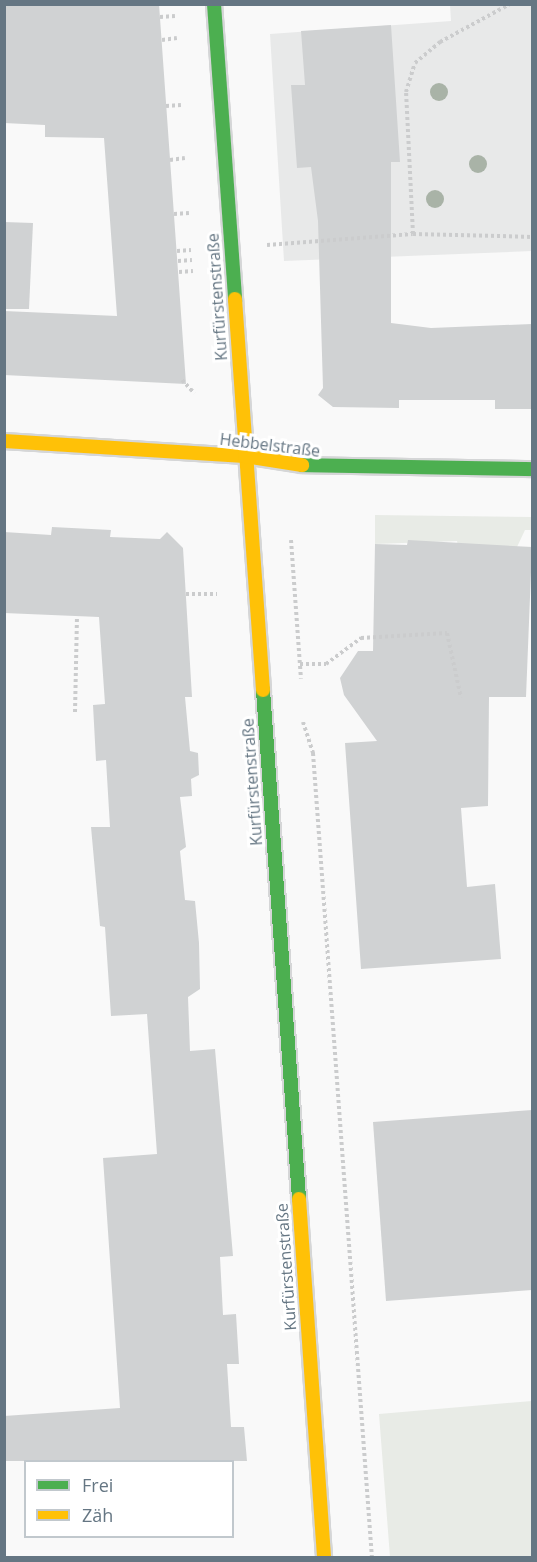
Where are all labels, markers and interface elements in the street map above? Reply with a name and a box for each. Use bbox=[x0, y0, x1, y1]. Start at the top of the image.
street label: Kurfürstenstraße bbox=[203, 233, 231, 361]
street label: Hebbelstraße bbox=[219, 429, 321, 461]
street label: Kurfürstenstraße bbox=[238, 718, 266, 846]
street label: Kurfürstenstraße bbox=[272, 1203, 300, 1331]
legend bbox=[24, 1460, 234, 1538]
text: Frei bbox=[82, 1473, 113, 1497]
text: Zäh bbox=[82, 1503, 113, 1527]

